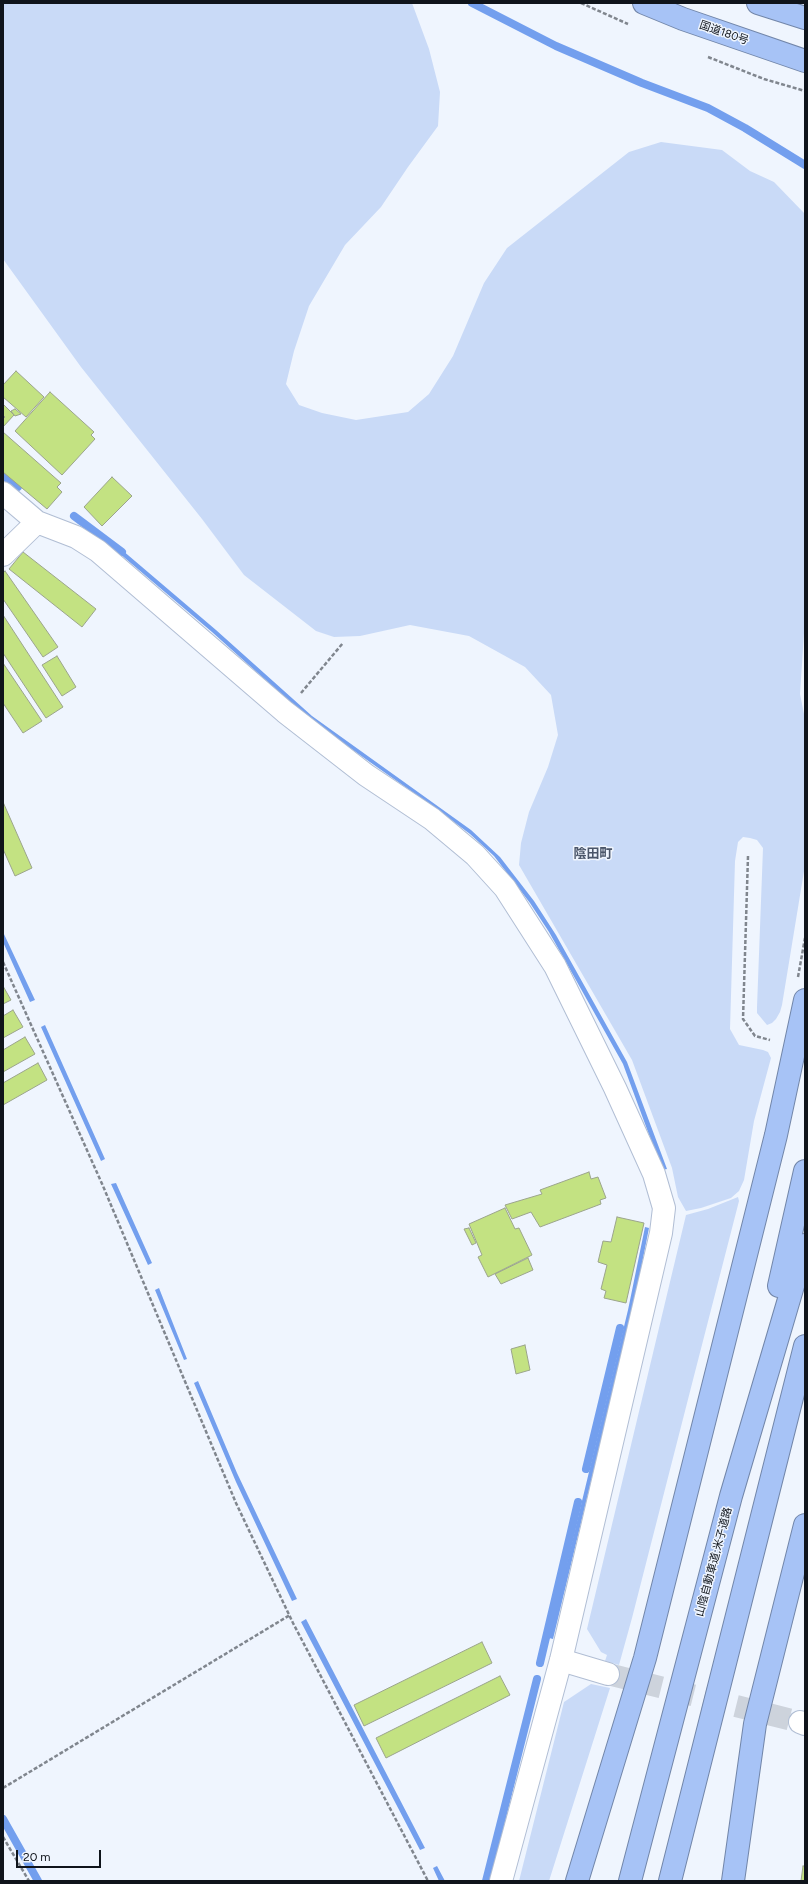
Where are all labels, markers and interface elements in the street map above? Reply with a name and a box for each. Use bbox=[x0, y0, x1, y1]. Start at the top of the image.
street label: 国道180号 bbox=[698, 18, 750, 48]
district label: 陰田町 bbox=[574, 846, 612, 862]
street label: 山陰自動車道;米子道路 bbox=[693, 1506, 735, 1618]
scale bar bbox=[18, 1842, 103, 1868]
text: 20 m bbox=[23, 1850, 51, 1864]

